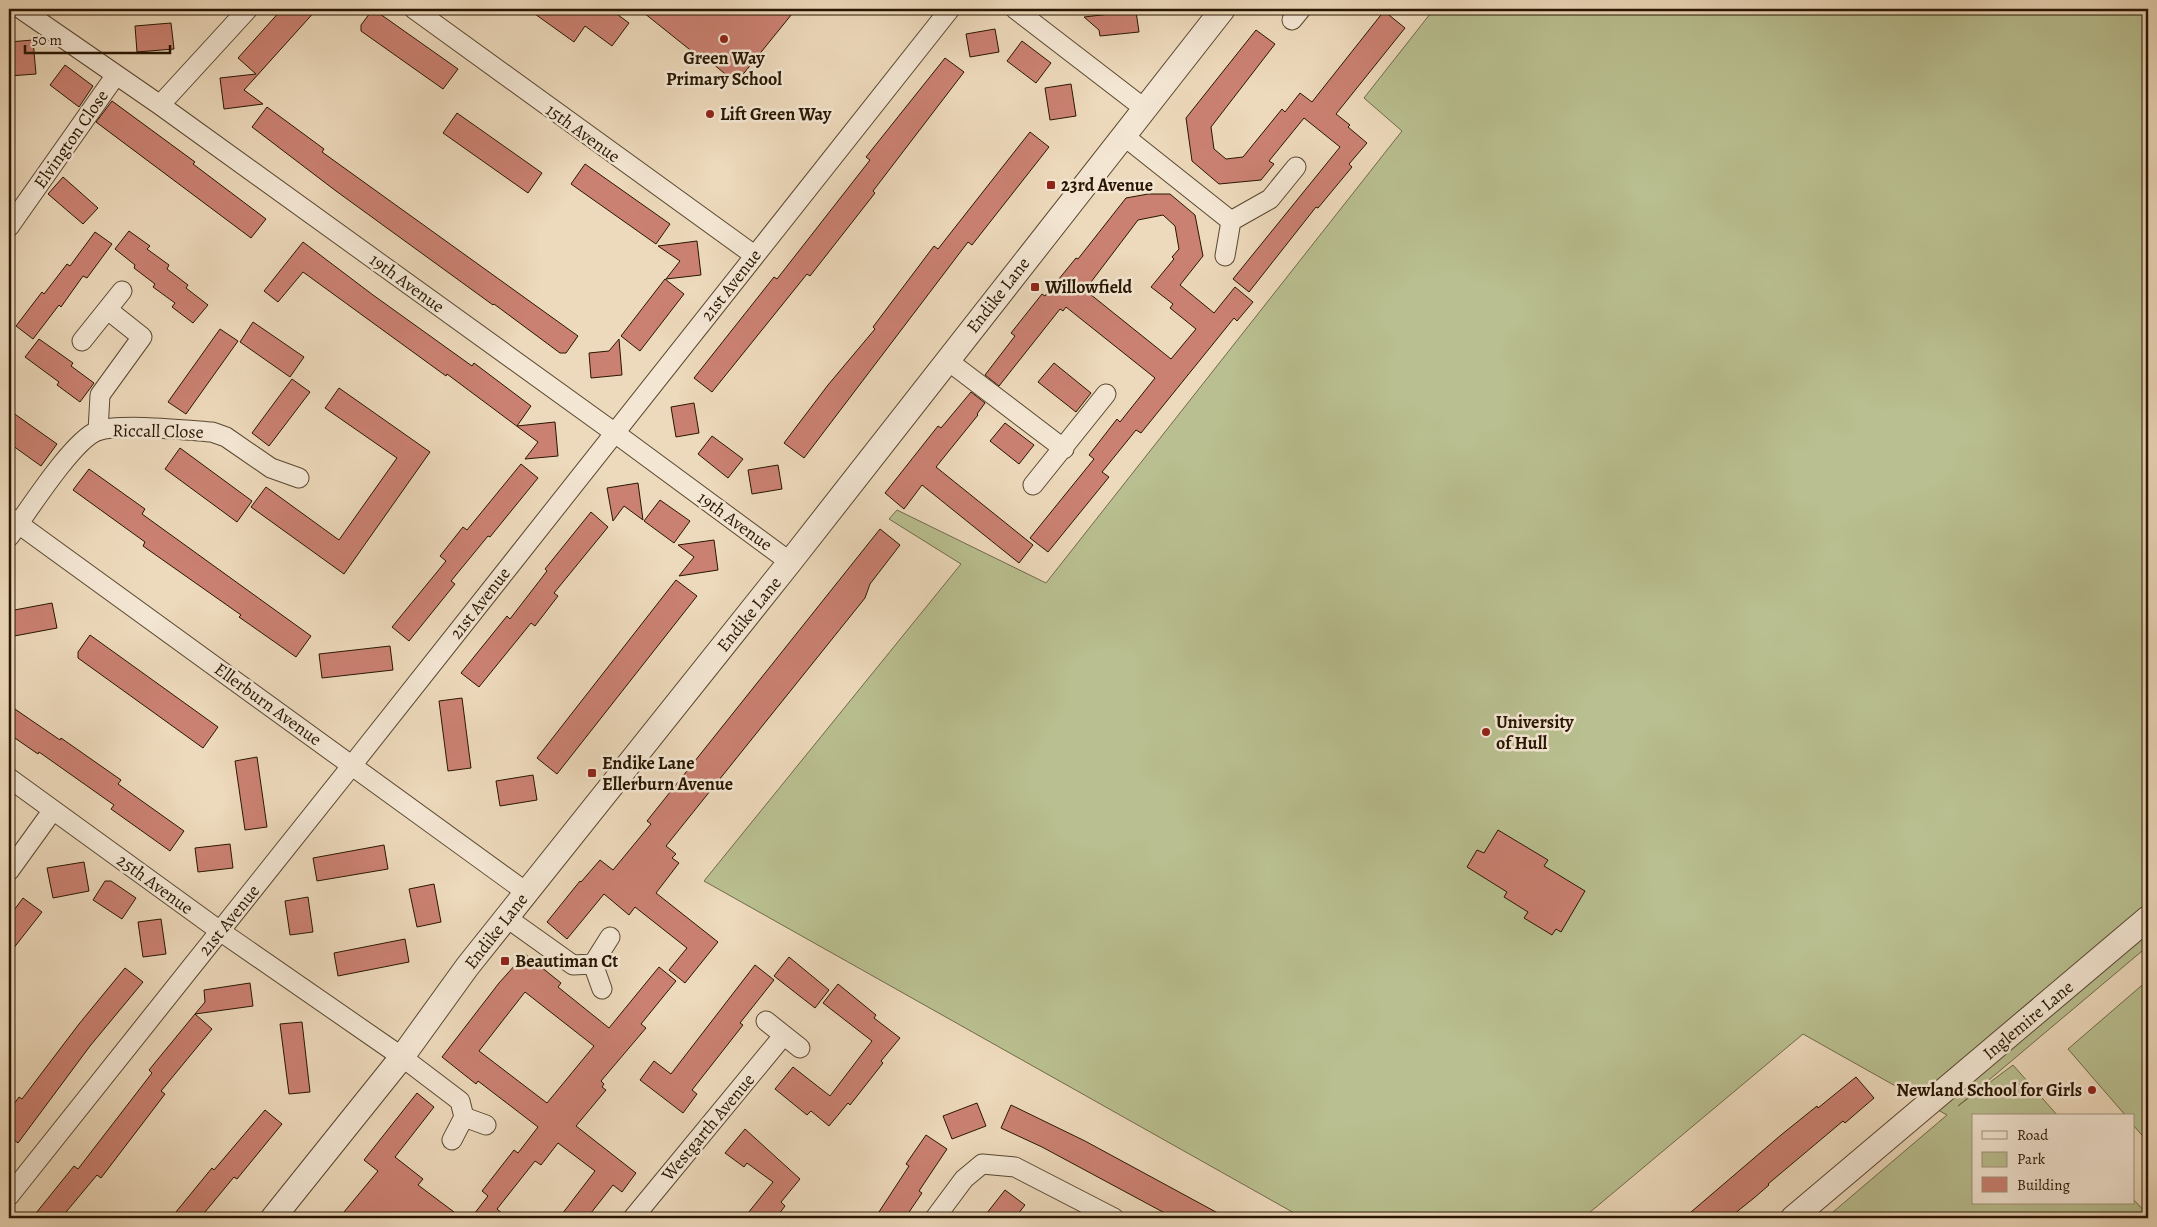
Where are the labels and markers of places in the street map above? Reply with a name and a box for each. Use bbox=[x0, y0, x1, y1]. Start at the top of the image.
marker: Green Way Primary School bbox=[718, 33, 730, 45]
place label: Green Way Primary School bbox=[666, 46, 782, 91]
place label: Lift Green Way bbox=[720, 102, 832, 126]
marker: Lift Green Way bbox=[704, 108, 716, 120]
place label: 23rd Avenue bbox=[1061, 173, 1153, 197]
marker: 23rd Avenue bbox=[1045, 179, 1057, 191]
place label: Willowfield bbox=[1044, 275, 1133, 299]
marker: Willowfield bbox=[1029, 281, 1041, 293]
place label: University of Hull bbox=[1496, 710, 1574, 755]
marker: University of Hull bbox=[1480, 726, 1492, 738]
place label: Endike Lane Ellerburn Avenue bbox=[602, 751, 733, 796]
marker: Endike Lane Ellerburn Avenue bbox=[586, 767, 598, 779]
place label: Beautiman Ct bbox=[515, 949, 618, 973]
marker: Beautiman Ct bbox=[499, 955, 511, 967]
place label: Newland School for Girls bbox=[1896, 1078, 2082, 1102]
marker: Newland School for Girls bbox=[2086, 1084, 2098, 1096]

